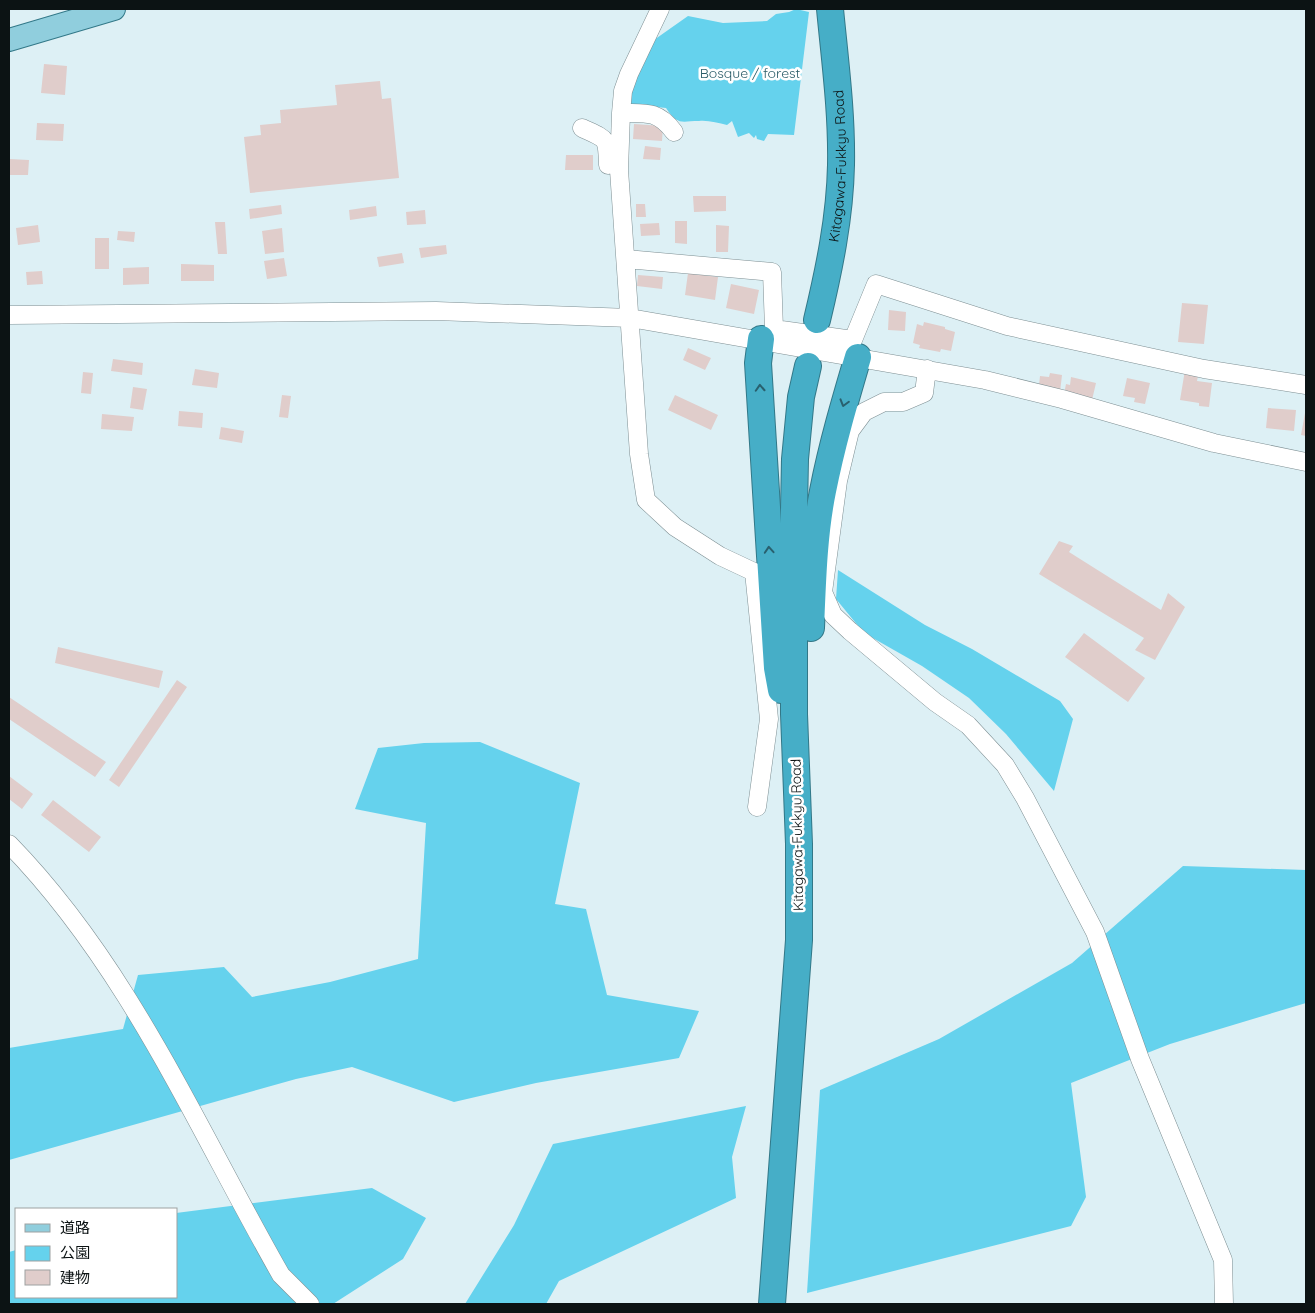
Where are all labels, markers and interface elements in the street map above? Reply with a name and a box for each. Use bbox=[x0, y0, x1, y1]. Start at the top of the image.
park label: Bosque / forest bbox=[700, 64, 801, 82]
street label: Kitagawa-Fukkyu Road bbox=[824, 89, 850, 243]
one-way arrow bbox=[754, 384, 765, 392]
one-way arrow bbox=[839, 399, 850, 408]
one-way arrow bbox=[763, 546, 774, 554]
street label: Kitagawa-Fukkyu Road bbox=[787, 759, 807, 911]
legend bbox=[15, 1208, 178, 1298]
text: 道路 bbox=[60, 1218, 90, 1237]
text: 公園 bbox=[60, 1243, 90, 1262]
text: 建物 bbox=[60, 1268, 90, 1287]

